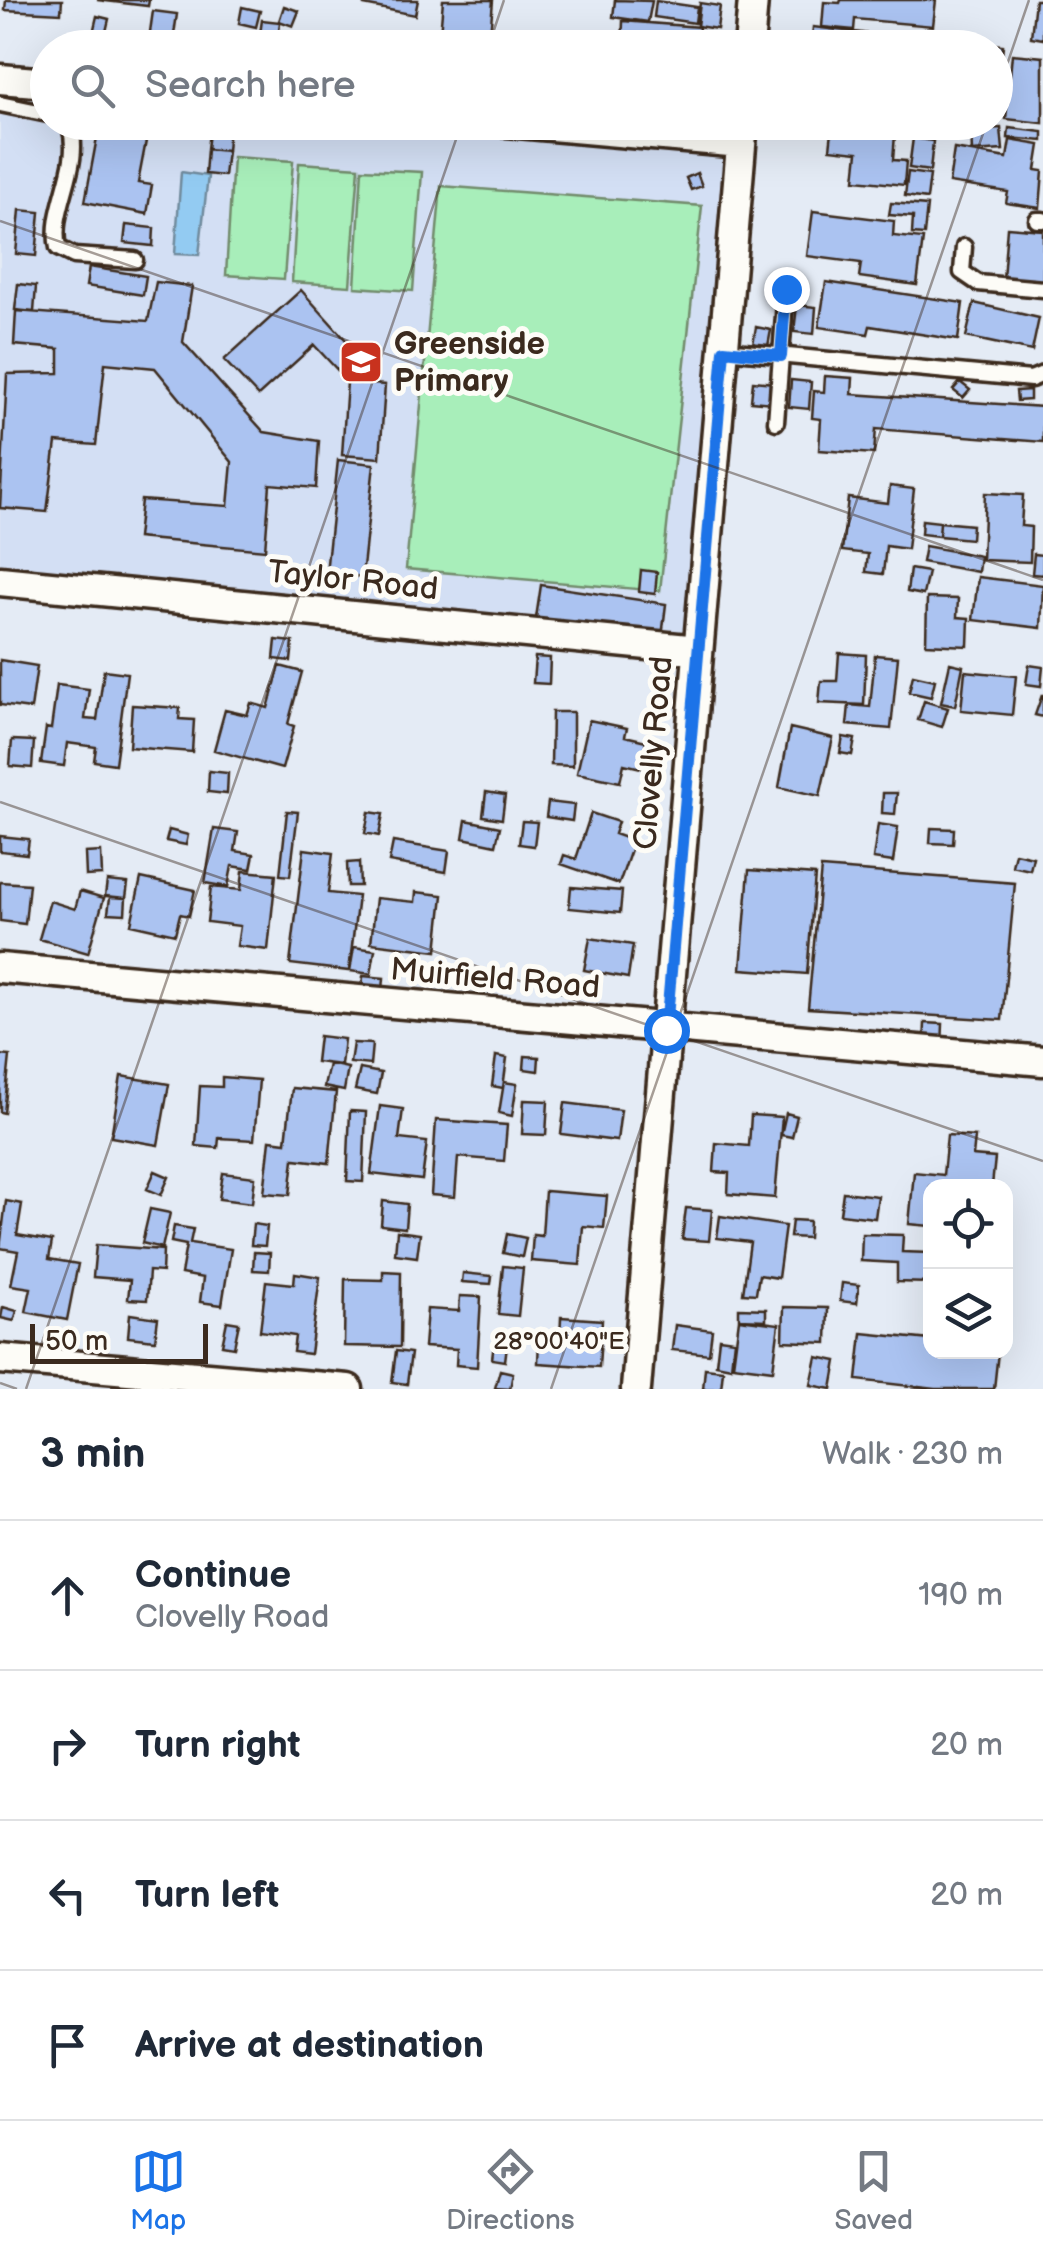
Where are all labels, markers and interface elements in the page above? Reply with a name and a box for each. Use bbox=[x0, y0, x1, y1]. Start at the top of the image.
search box bbox=[30, 30, 1013, 140]
icon: search bbox=[65, 58, 120, 113]
text: Search here bbox=[145, 63, 356, 108]
route end bbox=[764, 267, 810, 313]
place label: Greenside Primary bbox=[394, 325, 545, 401]
school or university icon: Greenside Primary bbox=[338, 339, 384, 385]
street label: Taylor Road bbox=[266, 553, 440, 609]
street label: Clovelly Road bbox=[626, 655, 682, 851]
street label: Muirfield Road bbox=[389, 950, 601, 1008]
route start bbox=[644, 1008, 690, 1054]
map controls bbox=[923, 1179, 1013, 1359]
button: locate bbox=[923, 1179, 1013, 1269]
button: layers bbox=[923, 1269, 1013, 1359]
scale bar bbox=[30, 1319, 208, 1364]
text: 50 m bbox=[45, 1325, 108, 1358]
text: 28°00'40"E bbox=[493, 1326, 625, 1357]
text: 3 min bbox=[40, 1429, 145, 1480]
text: Walk · 230 m bbox=[822, 1435, 1003, 1474]
text: Continue bbox=[135, 1553, 291, 1598]
icon: ahead bbox=[40, 1568, 95, 1623]
text: 190 m bbox=[918, 1576, 1003, 1615]
text: Clovelly Road bbox=[135, 1598, 329, 1637]
icon: right bbox=[40, 1718, 95, 1773]
text: Turn right bbox=[135, 1723, 300, 1768]
text: 20 m bbox=[930, 1726, 1003, 1765]
icon: left bbox=[40, 1868, 95, 1923]
text: Turn left bbox=[135, 1873, 279, 1918]
text: 20 m bbox=[930, 1876, 1003, 1915]
icon: arrive bbox=[40, 2018, 95, 2073]
text: Arrive at destination bbox=[135, 2023, 484, 2068]
tab: Map bbox=[130, 2144, 186, 2237]
tab: Directions bbox=[446, 2144, 575, 2237]
tab: Saved bbox=[835, 2144, 913, 2237]

